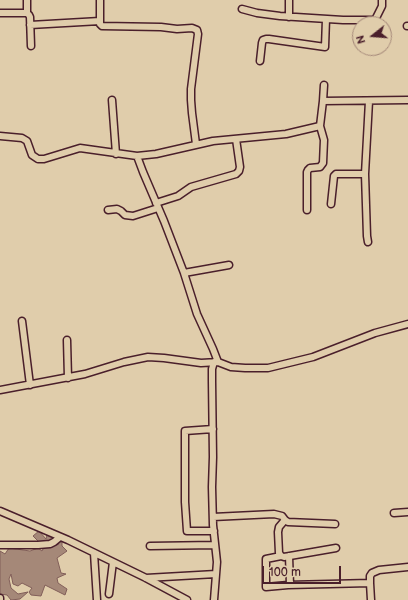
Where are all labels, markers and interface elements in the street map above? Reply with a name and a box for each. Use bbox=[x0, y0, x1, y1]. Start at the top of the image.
north arrow bbox=[352, 16, 392, 56]
text: N bbox=[354, 34, 368, 45]
scale bar bbox=[264, 558, 343, 584]
text: 100 m bbox=[269, 565, 301, 580]

